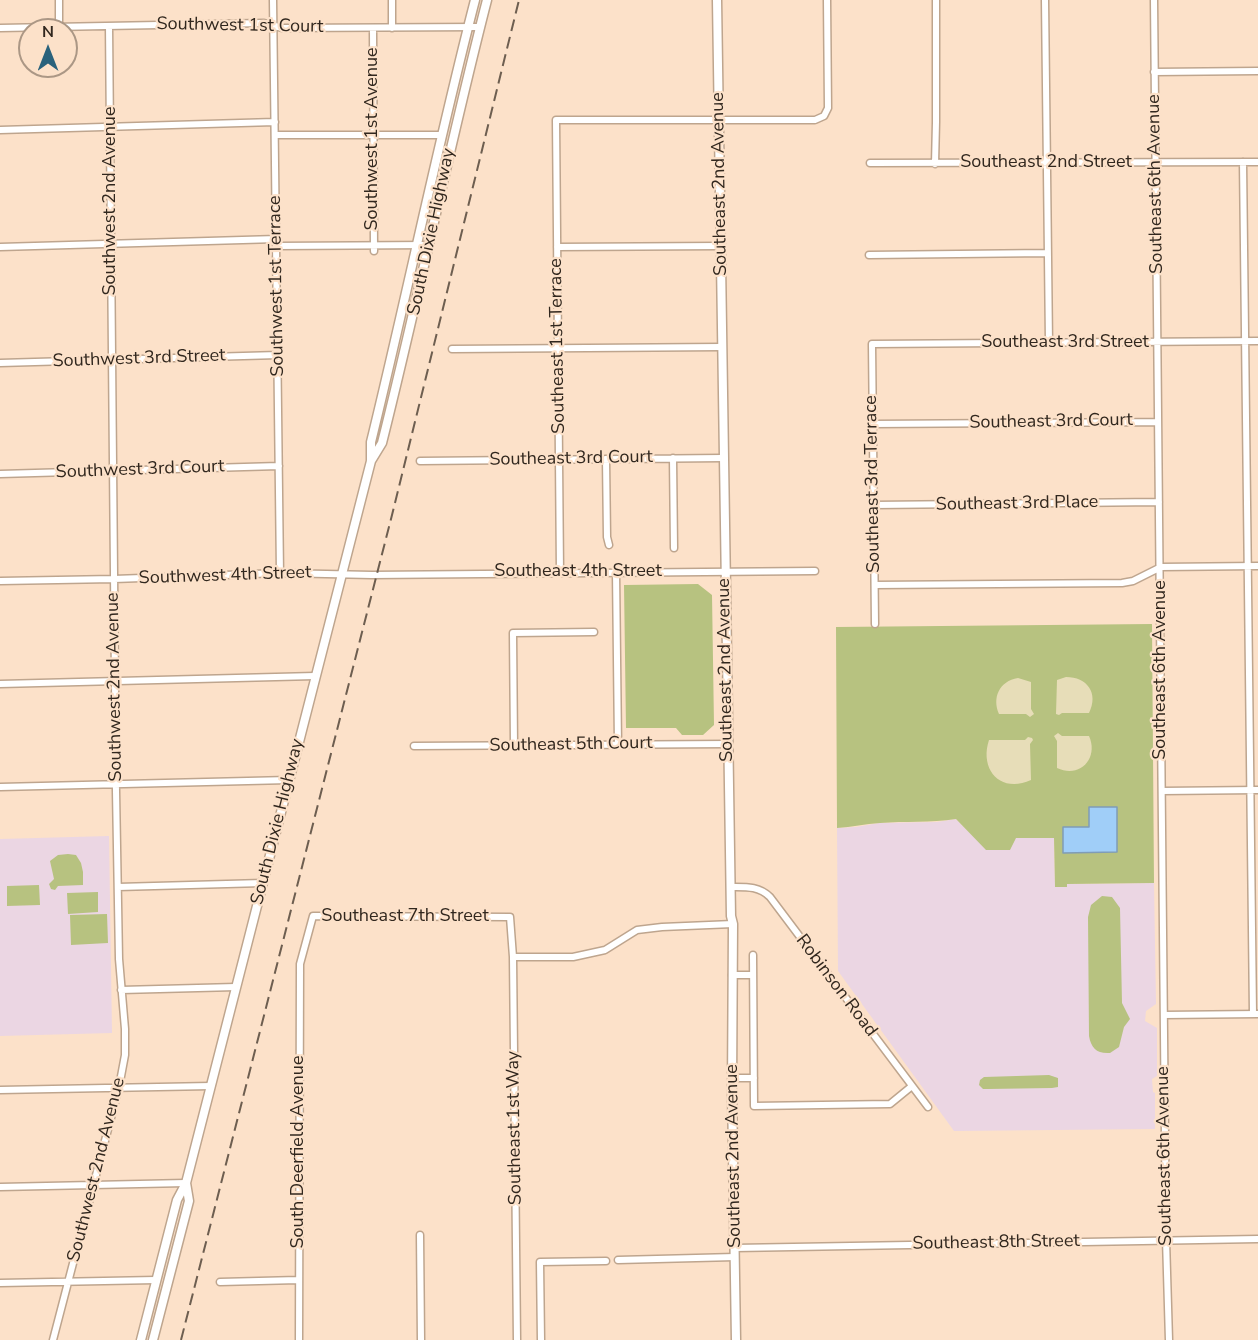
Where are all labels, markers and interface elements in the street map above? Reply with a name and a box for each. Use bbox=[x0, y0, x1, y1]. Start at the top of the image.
street label: Southwest 1st Court bbox=[156, 14, 324, 38]
north arrow bbox=[18, 18, 78, 78]
text: N bbox=[42, 21, 54, 43]
street label: Southwest 1st Avenue bbox=[362, 47, 384, 231]
street label: Southeast 2nd Avenue bbox=[708, 92, 732, 276]
street label: Southeast 6th Avenue bbox=[1144, 94, 1168, 274]
street label: Southwest 2nd Avenue bbox=[100, 106, 122, 296]
street label: South Dixie Highway bbox=[404, 147, 460, 317]
street label: Southeast 2nd Street bbox=[960, 152, 1132, 174]
street label: Southwest 1st Terrace bbox=[265, 195, 289, 377]
street label: Southeast 1st Terrace bbox=[546, 258, 570, 434]
street label: Southeast 3rd Street bbox=[981, 332, 1149, 354]
street label: Southwest 3rd Street bbox=[52, 345, 226, 373]
street label: Southeast 3rd Terrace bbox=[861, 395, 885, 573]
street label: Southeast 3rd Court bbox=[969, 410, 1133, 434]
street label: Southeast 3rd Court bbox=[489, 447, 653, 471]
street label: Southwest 3rd Court bbox=[55, 456, 225, 484]
street label: Southeast 3rd Place bbox=[936, 492, 1098, 516]
street label: Southeast 4th Street bbox=[494, 561, 662, 583]
street label: Southwest 4th Street bbox=[138, 562, 312, 590]
street label: Southeast 2nd Avenue bbox=[714, 578, 738, 762]
street label: Southeast 6th Avenue bbox=[1150, 580, 1172, 760]
street label: Southwest 2nd Avenue bbox=[103, 592, 127, 782]
street label: Southeast 5th Court bbox=[489, 733, 653, 757]
street label: South Dixie Highway bbox=[247, 737, 309, 907]
street label: Southeast 7th Street bbox=[321, 906, 489, 928]
street label: Robinson Road bbox=[791, 931, 881, 1041]
street label: Southeast 1st Way bbox=[503, 1051, 527, 1205]
street label: South Deerfield Avenue bbox=[288, 1055, 310, 1249]
street label: Southeast 2nd Avenue bbox=[722, 1064, 746, 1248]
street label: Southeast 6th Avenue bbox=[1153, 1066, 1177, 1246]
street label: Southwest 2nd Avenue bbox=[64, 1076, 130, 1264]
street label: Southeast 8th Street bbox=[912, 1231, 1080, 1255]

